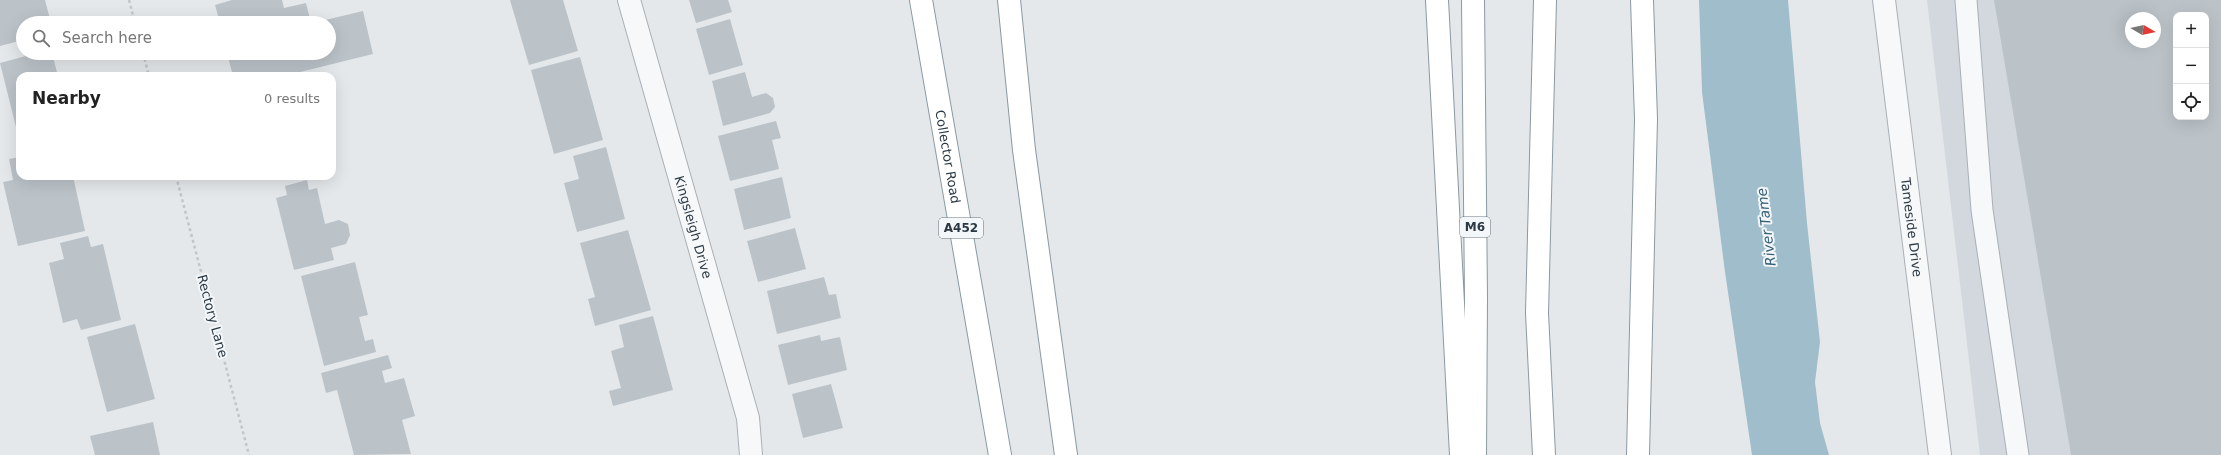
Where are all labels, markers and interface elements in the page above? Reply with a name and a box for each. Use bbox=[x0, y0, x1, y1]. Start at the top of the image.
north arrow bbox=[2125, 12, 2161, 48]
map controls bbox=[2173, 12, 2209, 120]
button: + bbox=[2173, 12, 2209, 48]
search box bbox=[16, 16, 336, 60]
icon: search bbox=[30, 27, 52, 49]
text: Search here bbox=[62, 29, 152, 47]
button: − bbox=[2173, 48, 2209, 84]
button: locate bbox=[2173, 84, 2209, 120]
text: Nearby bbox=[32, 88, 101, 108]
text: 0 results bbox=[264, 91, 320, 106]
street label: Collector Road bbox=[932, 109, 963, 205]
street label: Kingsleigh Drive bbox=[671, 174, 715, 280]
street label: Tameside Drive bbox=[1898, 176, 1925, 278]
water label: River Tame bbox=[1753, 187, 1779, 267]
road number: M6 bbox=[1460, 217, 1490, 237]
road number: A452 bbox=[939, 218, 983, 238]
street label: Rectory Lane bbox=[194, 273, 231, 359]

